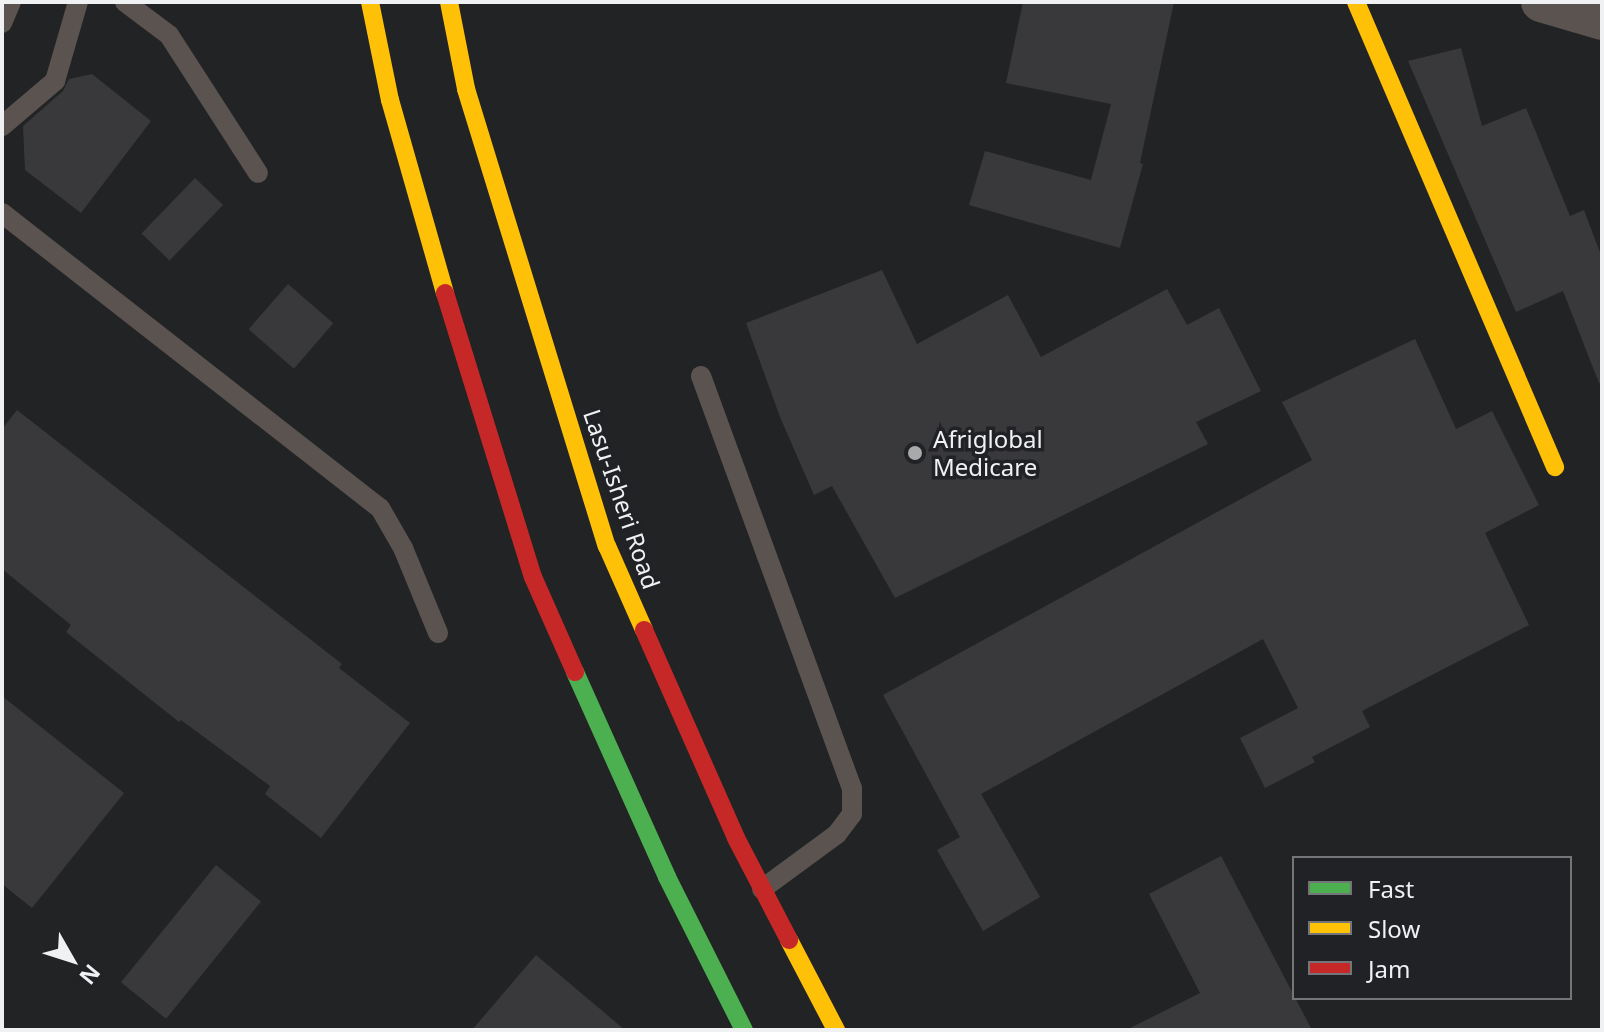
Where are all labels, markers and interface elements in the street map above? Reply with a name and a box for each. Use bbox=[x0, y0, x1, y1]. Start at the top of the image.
street label: Lasu-Isheri Road bbox=[578, 405, 666, 593]
place label: Afriglobal Medicare bbox=[933, 425, 1043, 481]
marker: Afriglobal Medicare bbox=[904, 442, 926, 464]
legend bbox=[1292, 856, 1572, 1000]
text: Fast bbox=[1368, 872, 1414, 905]
text: Slow bbox=[1368, 912, 1420, 945]
north arrow bbox=[32, 920, 112, 1000]
text: Jam bbox=[1368, 952, 1410, 985]
text: N bbox=[73, 959, 108, 991]

